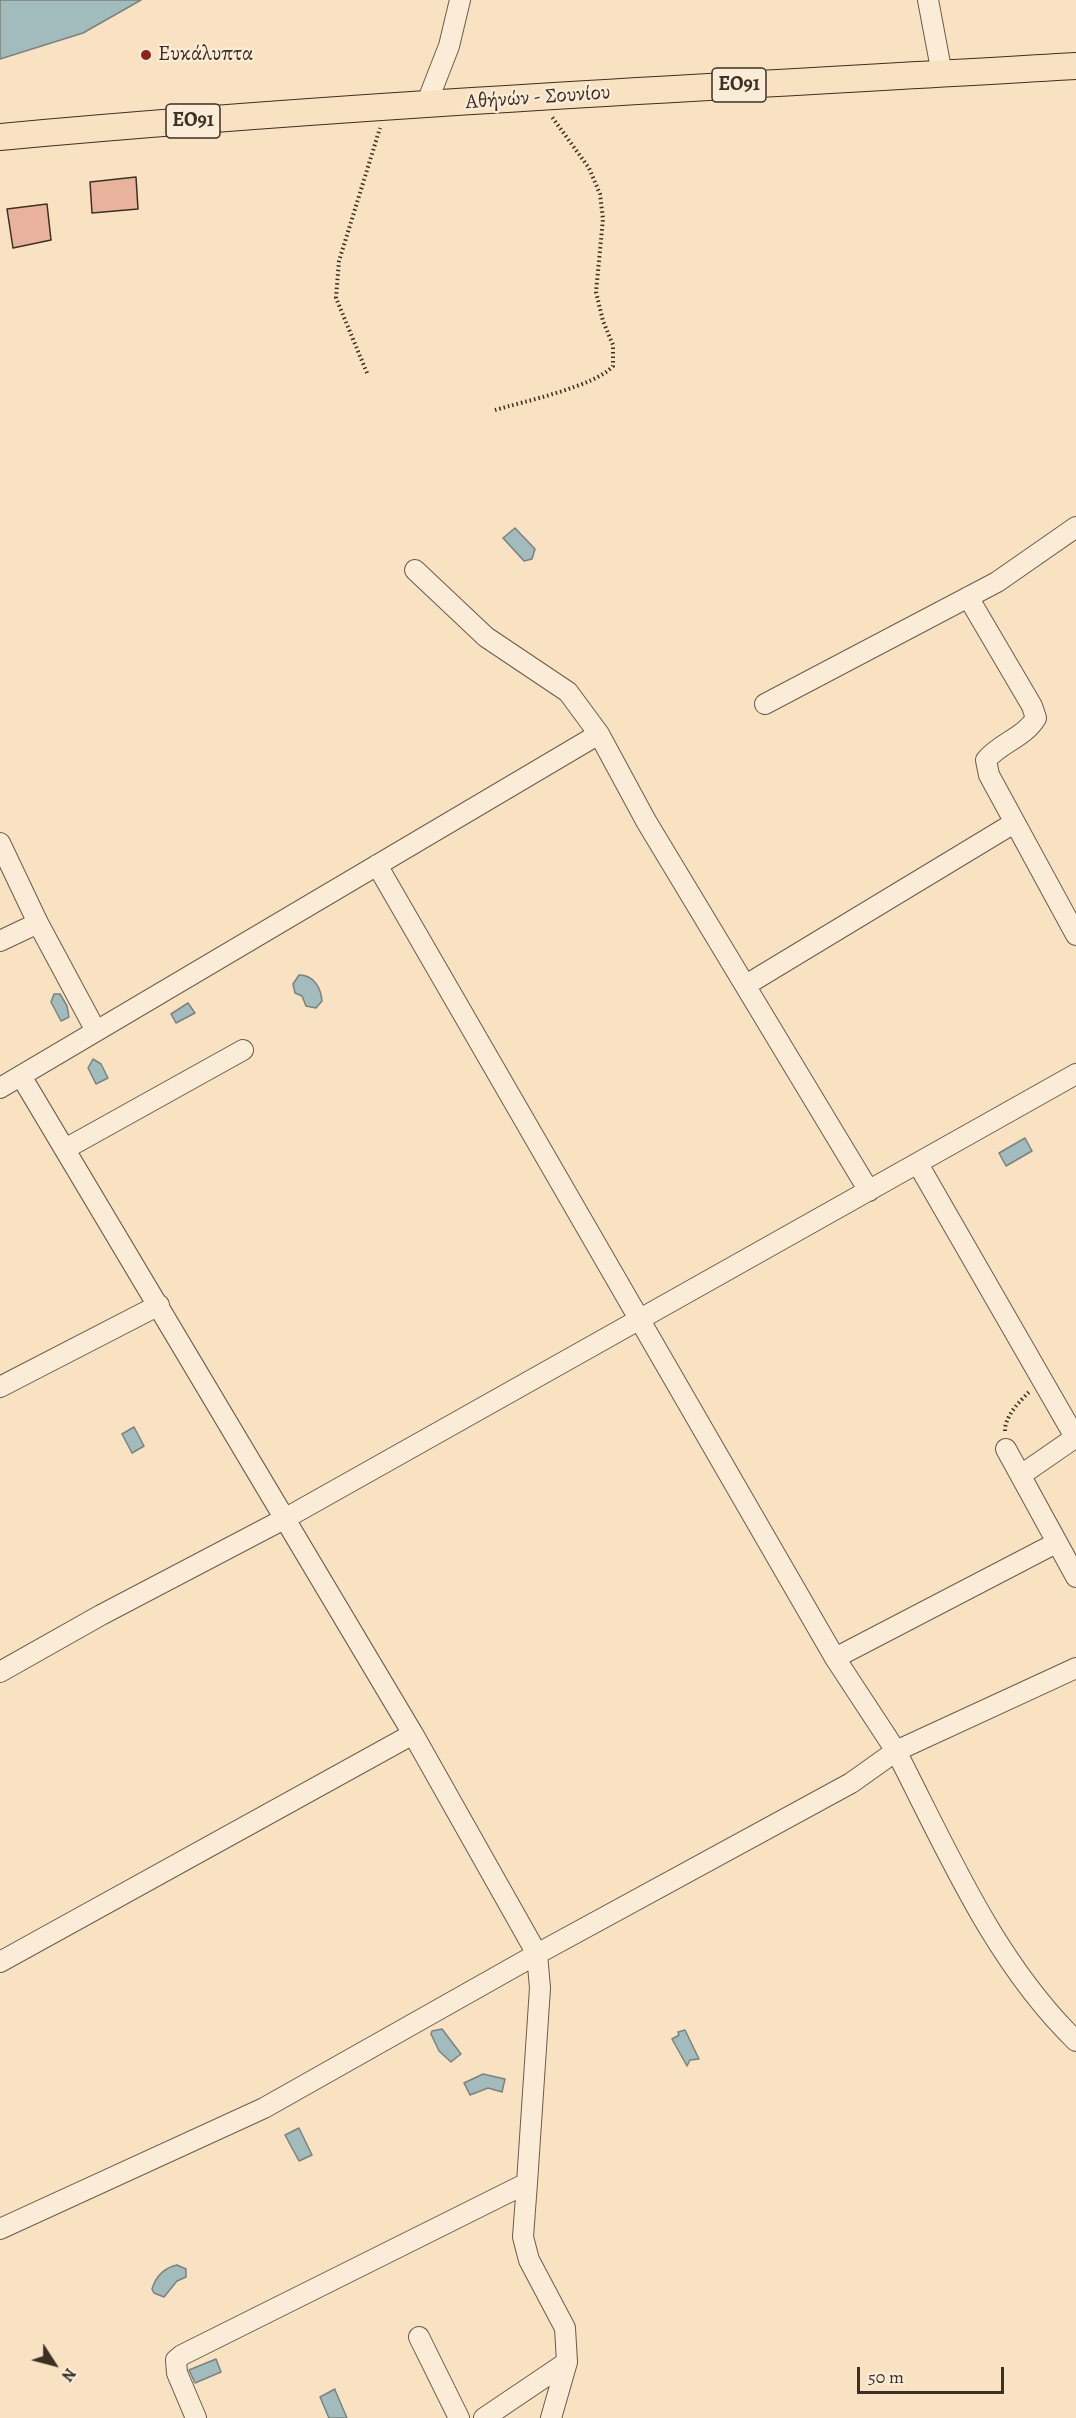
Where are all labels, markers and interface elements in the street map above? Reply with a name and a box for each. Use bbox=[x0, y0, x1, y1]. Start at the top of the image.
place label: Ευκάλυπτα bbox=[158, 42, 253, 68]
marker: Ευκάλυπτα bbox=[139, 48, 153, 62]
road number: ΕΟ91 bbox=[712, 68, 766, 102]
street label: Αθήνών - Σουνίου bbox=[465, 80, 611, 116]
road number: ΕΟ91 bbox=[166, 104, 220, 138]
north arrow bbox=[24, 2334, 84, 2394]
scale bar bbox=[860, 2355, 1007, 2393]
text: N bbox=[56, 2363, 81, 2386]
text: 50 m bbox=[868, 2365, 904, 2389]

